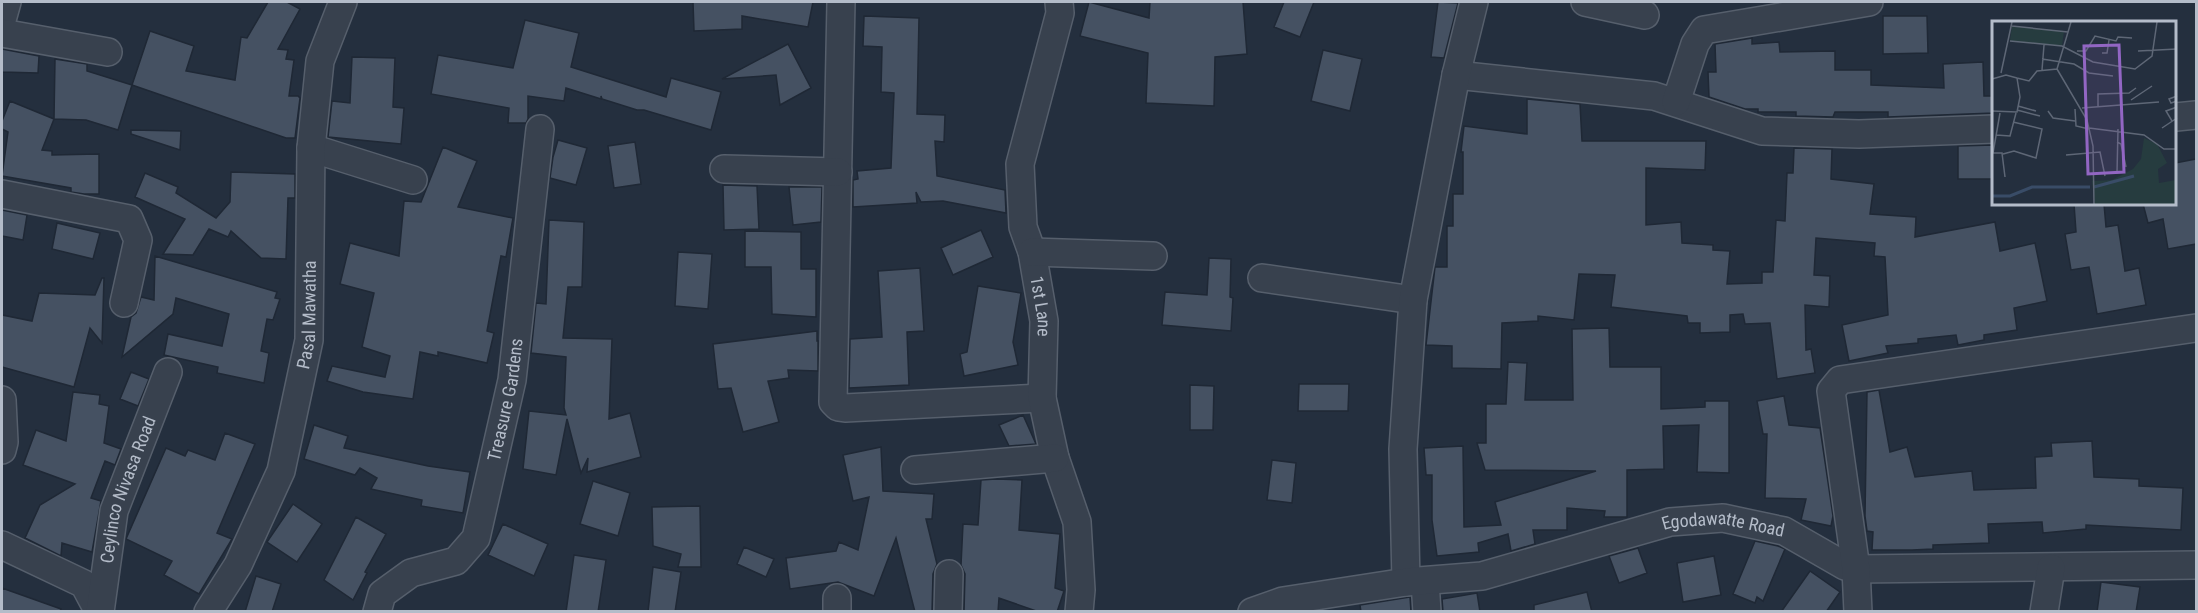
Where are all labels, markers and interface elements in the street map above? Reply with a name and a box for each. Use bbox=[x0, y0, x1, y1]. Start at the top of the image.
inset map bbox=[1992, 21, 2177, 206]
street label: Pasal Mawatha bbox=[292, 261, 320, 371]
street label: 1st Lane bbox=[1026, 274, 1055, 337]
street label: Treasure Gardens bbox=[483, 337, 527, 463]
street label: Ceylinco Nivasa Road bbox=[96, 413, 160, 564]
street label: Egodawatte Road bbox=[1659, 507, 1787, 541]

